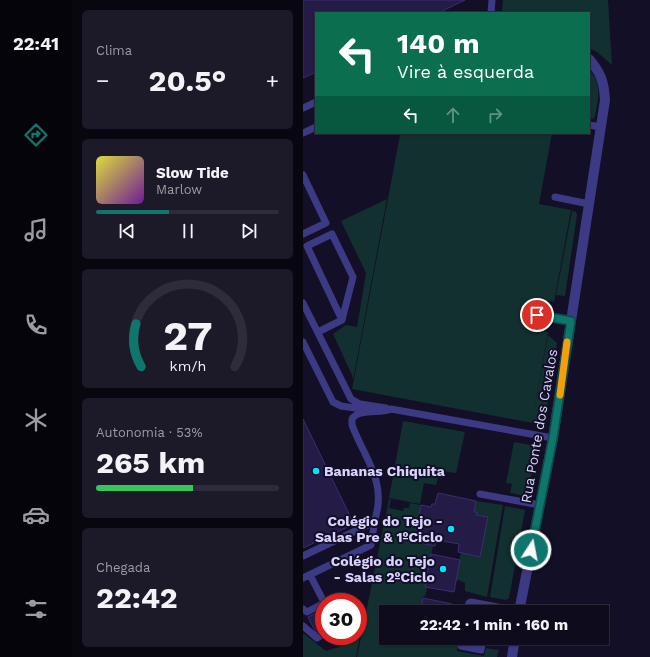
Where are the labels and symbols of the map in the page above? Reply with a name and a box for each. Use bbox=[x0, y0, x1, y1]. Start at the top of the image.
pin bbox=[520, 298, 554, 332]
street label: Rua Ponte dos Cavalos bbox=[518, 348, 560, 504]
place label: Bananas Chiquita bbox=[324, 463, 446, 479]
marker: Bananas Chiquita bbox=[311, 466, 321, 476]
place label: Colégio do Tejo - Salas Pre & 1ºCiclo bbox=[315, 513, 443, 545]
marker: Colégio do Tejo - Salas Pre & 1ºCiclo bbox=[446, 524, 456, 534]
position arrow bbox=[510, 529, 552, 571]
place label: Colégio do Tejo - Salas 2ºCiclo bbox=[331, 553, 435, 585]
marker: Colégio do Tejo - Salas 2ºCiclo bbox=[438, 564, 448, 574]
speed limit sign: 30 bbox=[315, 593, 367, 645]

